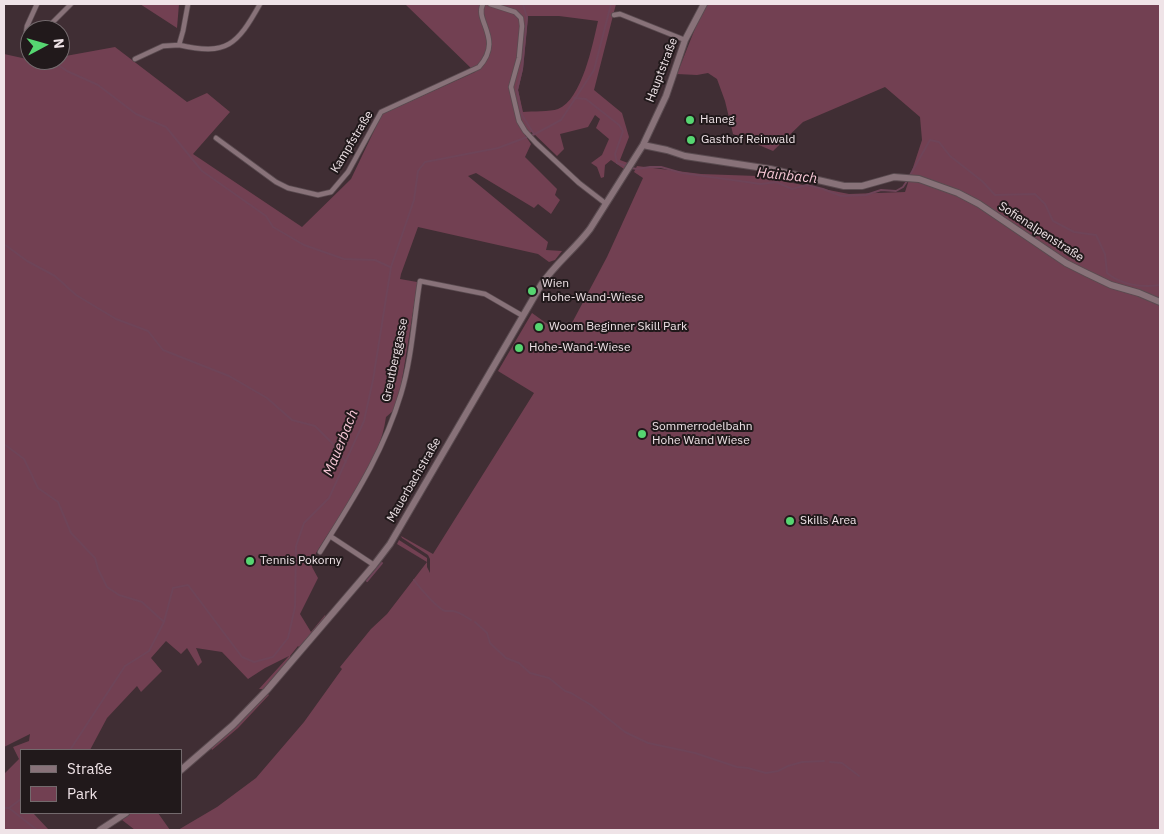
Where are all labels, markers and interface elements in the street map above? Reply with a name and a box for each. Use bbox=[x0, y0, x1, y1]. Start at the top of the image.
north arrow bbox=[20, 20, 70, 70]
street label: Hauptstraße bbox=[643, 36, 681, 104]
text: N bbox=[49, 38, 68, 50]
street label: Kampfstraße bbox=[328, 108, 376, 176]
place label: Haneg bbox=[700, 113, 735, 127]
marker: Haneg bbox=[684, 114, 696, 126]
place label: Gasthof Reinwald bbox=[701, 133, 795, 147]
marker: Gasthof Reinwald bbox=[685, 134, 697, 146]
water label: Hainbach bbox=[756, 164, 818, 188]
street label: Sofienalpenstraße bbox=[996, 199, 1086, 265]
place label: Wien Hohe-Wand-Wiese bbox=[542, 277, 644, 305]
marker: Wien Hohe-Wand-Wiese bbox=[526, 285, 538, 297]
street label: Greutberggasse bbox=[379, 317, 411, 403]
place label: Woom Beginner Skill Park bbox=[549, 320, 687, 334]
marker: Woom Beginner Skill Park bbox=[533, 321, 545, 333]
place label: Hohe-Wand-Wiese bbox=[529, 341, 631, 355]
marker: Hohe-Wand-Wiese bbox=[513, 342, 525, 354]
water label: Mauerbach bbox=[320, 407, 362, 479]
place label: Sommerrodelbahn Hohe Wand Wiese bbox=[652, 420, 753, 448]
marker: Sommerrodelbahn Hohe Wand Wiese bbox=[636, 428, 648, 440]
street label: Mauerbachstraße bbox=[384, 435, 444, 525]
place label: Skills Area bbox=[800, 514, 856, 528]
marker: Skills Area bbox=[784, 515, 796, 527]
place label: Tennis Pokorny bbox=[260, 554, 342, 568]
marker: Tennis Pokorny bbox=[244, 555, 256, 567]
legend bbox=[20, 749, 182, 814]
text: Straße bbox=[67, 759, 112, 778]
text: Park bbox=[67, 784, 97, 803]

